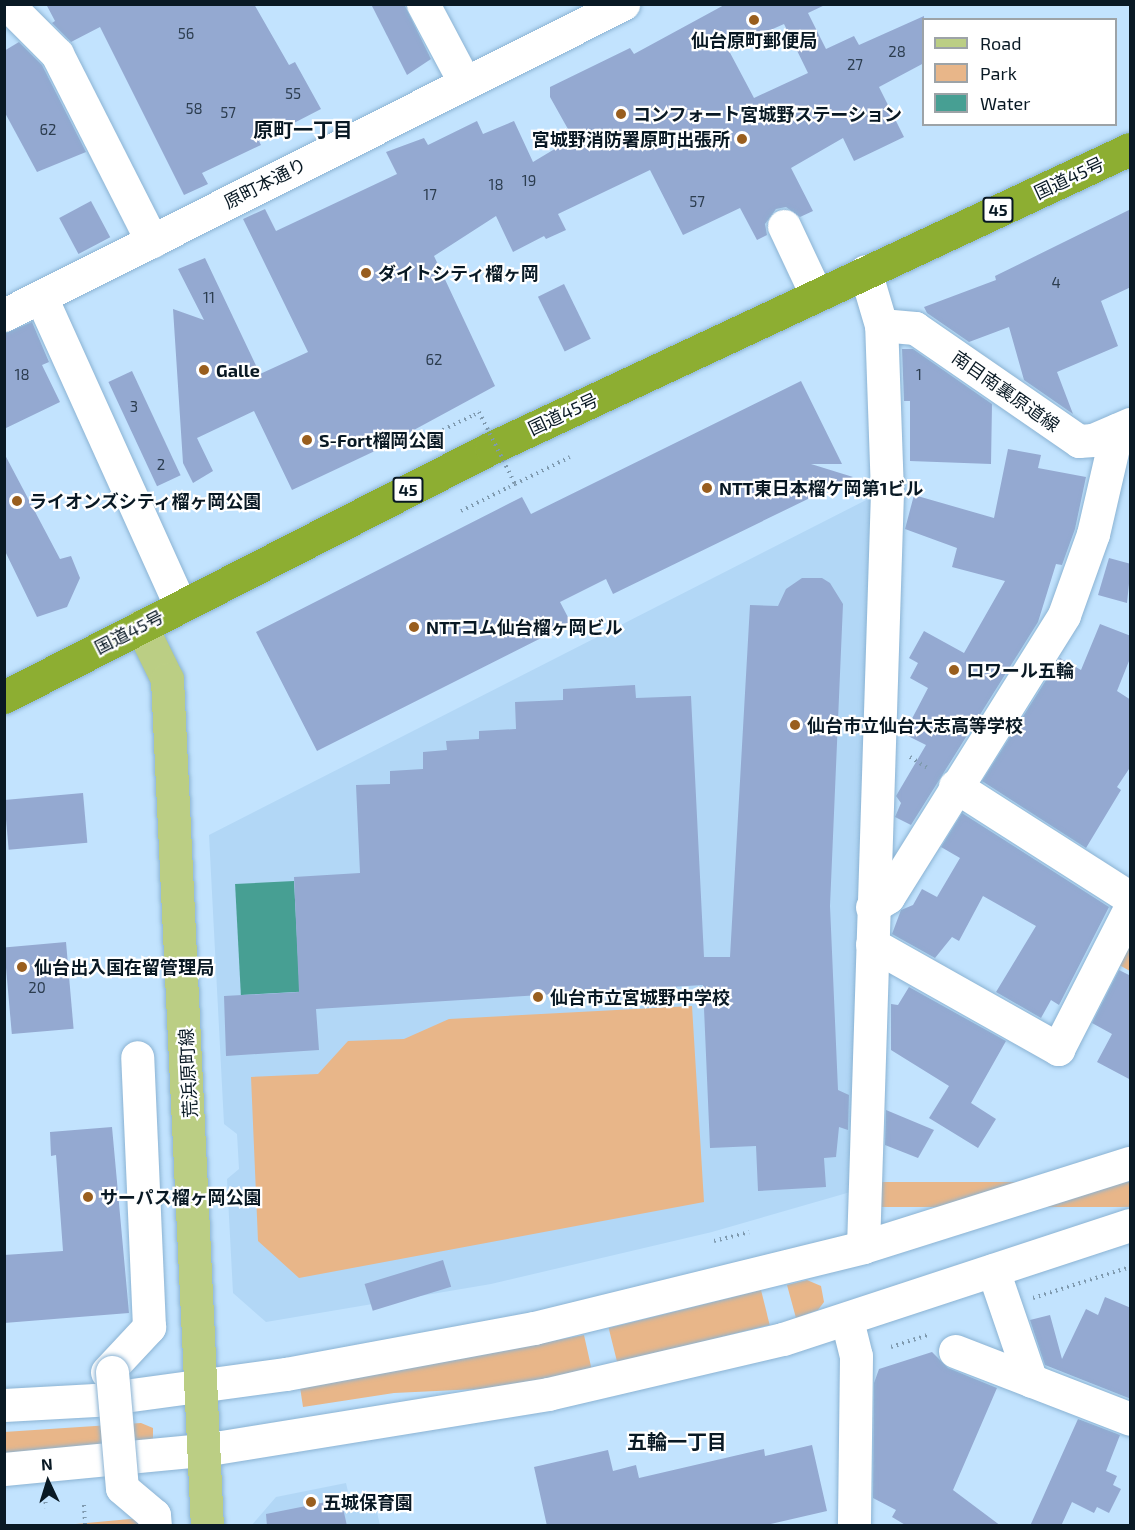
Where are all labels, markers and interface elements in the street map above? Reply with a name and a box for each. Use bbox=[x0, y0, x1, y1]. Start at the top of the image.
marker: 仙台原町郵便局 bbox=[747, 13, 761, 27]
legend bbox=[922, 18, 1117, 126]
house number: 56 bbox=[178, 25, 194, 43]
place label: 仙台原町郵便局 bbox=[691, 29, 817, 51]
text: Road bbox=[980, 32, 1021, 54]
house number: 28 bbox=[888, 43, 906, 61]
house number: 27 bbox=[847, 56, 863, 74]
text: Park bbox=[980, 62, 1017, 84]
house number: 55 bbox=[285, 85, 301, 103]
text: Water bbox=[980, 92, 1030, 114]
house number: 58 bbox=[185, 100, 203, 118]
place label: コンフォート宮城野ステーション bbox=[633, 103, 903, 125]
house number: 57 bbox=[220, 104, 236, 122]
marker: コンフォート宮城野ステーション bbox=[614, 107, 628, 121]
district label: 原町一丁目 bbox=[253, 117, 353, 141]
house number: 62 bbox=[39, 121, 57, 139]
place label: 宮城野消防署原町出張所 bbox=[532, 128, 730, 150]
marker: 宮城野消防署原町出張所 bbox=[735, 132, 749, 146]
street label: 国道45号 bbox=[1031, 152, 1107, 204]
street label: 原町本通り bbox=[220, 153, 310, 213]
house number: 19 bbox=[522, 172, 536, 190]
house number: 18 bbox=[488, 176, 504, 194]
house number: 17 bbox=[423, 186, 437, 204]
house number: 57 bbox=[689, 193, 705, 211]
road number: 45 bbox=[982, 197, 1014, 223]
place label: ダイトシティ榴ヶ岡 bbox=[378, 262, 540, 284]
marker: ダイトシティ榴ヶ岡 bbox=[359, 266, 373, 280]
house number: 4 bbox=[1051, 274, 1061, 292]
house number: 11 bbox=[203, 289, 215, 307]
street label: 南目南裏原道線 bbox=[948, 346, 1064, 436]
house number: 62 bbox=[425, 351, 443, 369]
place label: Galle bbox=[216, 359, 260, 381]
marker: Galle bbox=[197, 363, 211, 377]
house number: 18 bbox=[14, 366, 30, 384]
house number: 1 bbox=[916, 366, 922, 384]
street label: 国道45号 bbox=[525, 388, 601, 440]
house number: 3 bbox=[130, 398, 138, 416]
place label: S-Fort榴岡公園 bbox=[319, 429, 444, 451]
marker: S-Fort榴岡公園 bbox=[300, 433, 314, 447]
house number: 2 bbox=[157, 456, 165, 474]
road number: 45 bbox=[392, 477, 424, 503]
place label: NTT東日本榴ケ岡第1ビル bbox=[719, 477, 923, 499]
marker: NTT東日本榴ケ岡第1ビル bbox=[700, 481, 714, 495]
place label: ライオンズシティ榴ヶ岡公園 bbox=[29, 490, 263, 512]
marker: ライオンズシティ榴ヶ岡公園 bbox=[10, 494, 24, 508]
street label: 国道45号 bbox=[91, 605, 167, 659]
place label: NTTコム仙台榴ヶ岡ビル bbox=[426, 616, 623, 638]
marker: NTTコム仙台榴ヶ岡ビル bbox=[407, 620, 421, 634]
place label: ロワール五輪 bbox=[966, 659, 1074, 681]
marker: ロワール五輪 bbox=[947, 663, 961, 677]
place label: 仙台市立仙台大志高等学校 bbox=[807, 714, 1023, 736]
marker: 仙台市立仙台大志高等学校 bbox=[788, 718, 802, 732]
place label: 仙台出入国在留管理局 bbox=[34, 956, 214, 978]
marker: 仙台出入国在留管理局 bbox=[15, 960, 29, 974]
house number: 20 bbox=[28, 979, 46, 997]
place label: 仙台市立宮城野中学校 bbox=[550, 986, 730, 1008]
marker: 仙台市立宮城野中学校 bbox=[531, 990, 545, 1004]
street label: 荒浜原町線 bbox=[175, 1027, 201, 1119]
place label: サーパス榴ヶ岡公園 bbox=[100, 1186, 262, 1208]
marker: サーパス榴ヶ岡公園 bbox=[81, 1190, 95, 1204]
district label: 五輪一丁目 bbox=[627, 1429, 727, 1453]
north arrow bbox=[18, 1452, 78, 1512]
text: N bbox=[40, 1454, 53, 1473]
place label: 五城保育園 bbox=[323, 1491, 413, 1513]
marker: 五城保育園 bbox=[304, 1495, 318, 1509]

